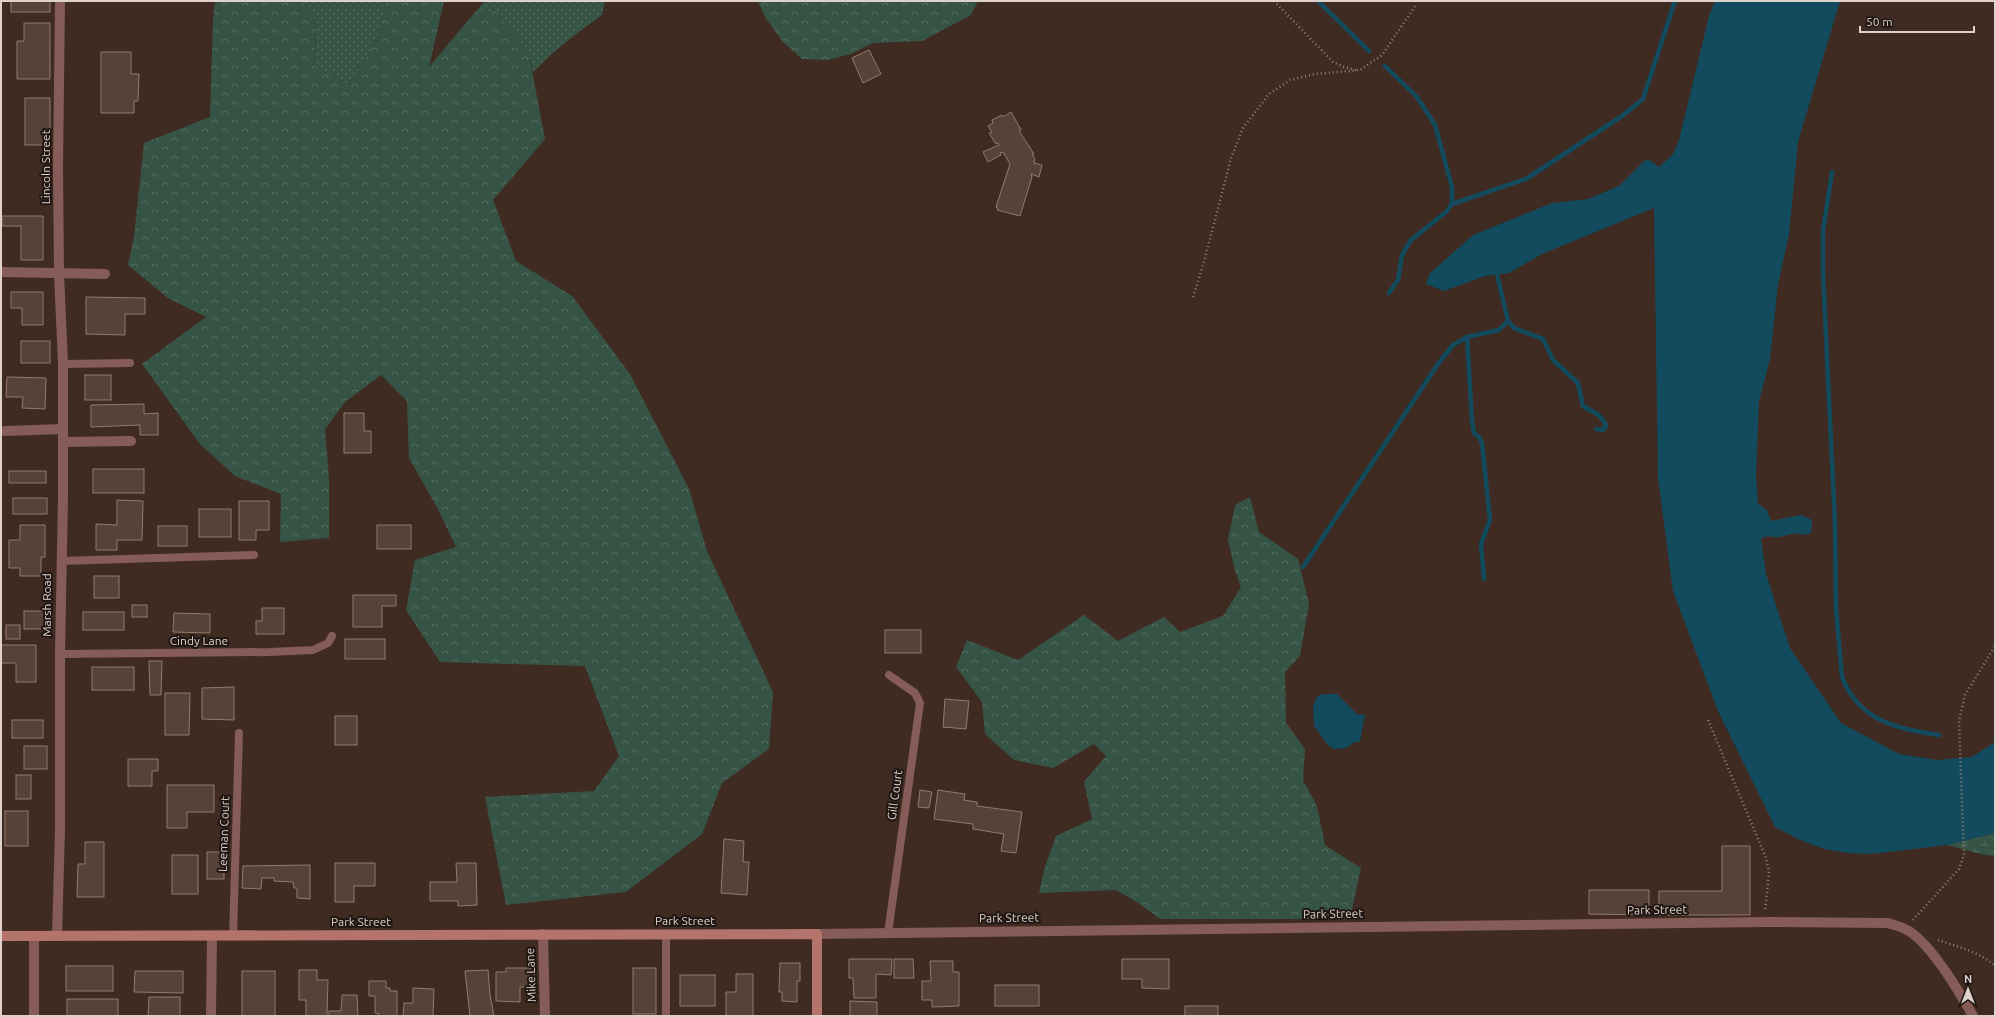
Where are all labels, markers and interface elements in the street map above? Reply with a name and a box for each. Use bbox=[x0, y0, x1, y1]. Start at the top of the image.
scale bar bbox=[1860, 8, 1974, 34]
text: 50 m bbox=[1866, 15, 1893, 28]
street label: Lincoln Street bbox=[39, 129, 52, 204]
street label: Marsh Road bbox=[40, 573, 53, 637]
street label: Cindy Lane bbox=[170, 634, 228, 647]
street label: Gill Court bbox=[885, 769, 904, 821]
street label: Leeman Court bbox=[216, 796, 231, 872]
street label: Park Street bbox=[1627, 902, 1687, 917]
street label: Park Street bbox=[1303, 906, 1363, 921]
street label: Park Street bbox=[979, 910, 1039, 925]
street label: Park Street bbox=[655, 914, 715, 927]
street label: Park Street bbox=[331, 915, 391, 928]
street label: Mike Lane bbox=[523, 948, 538, 1002]
north arrow bbox=[1948, 969, 1988, 1009]
text: N bbox=[1964, 973, 1972, 985]

